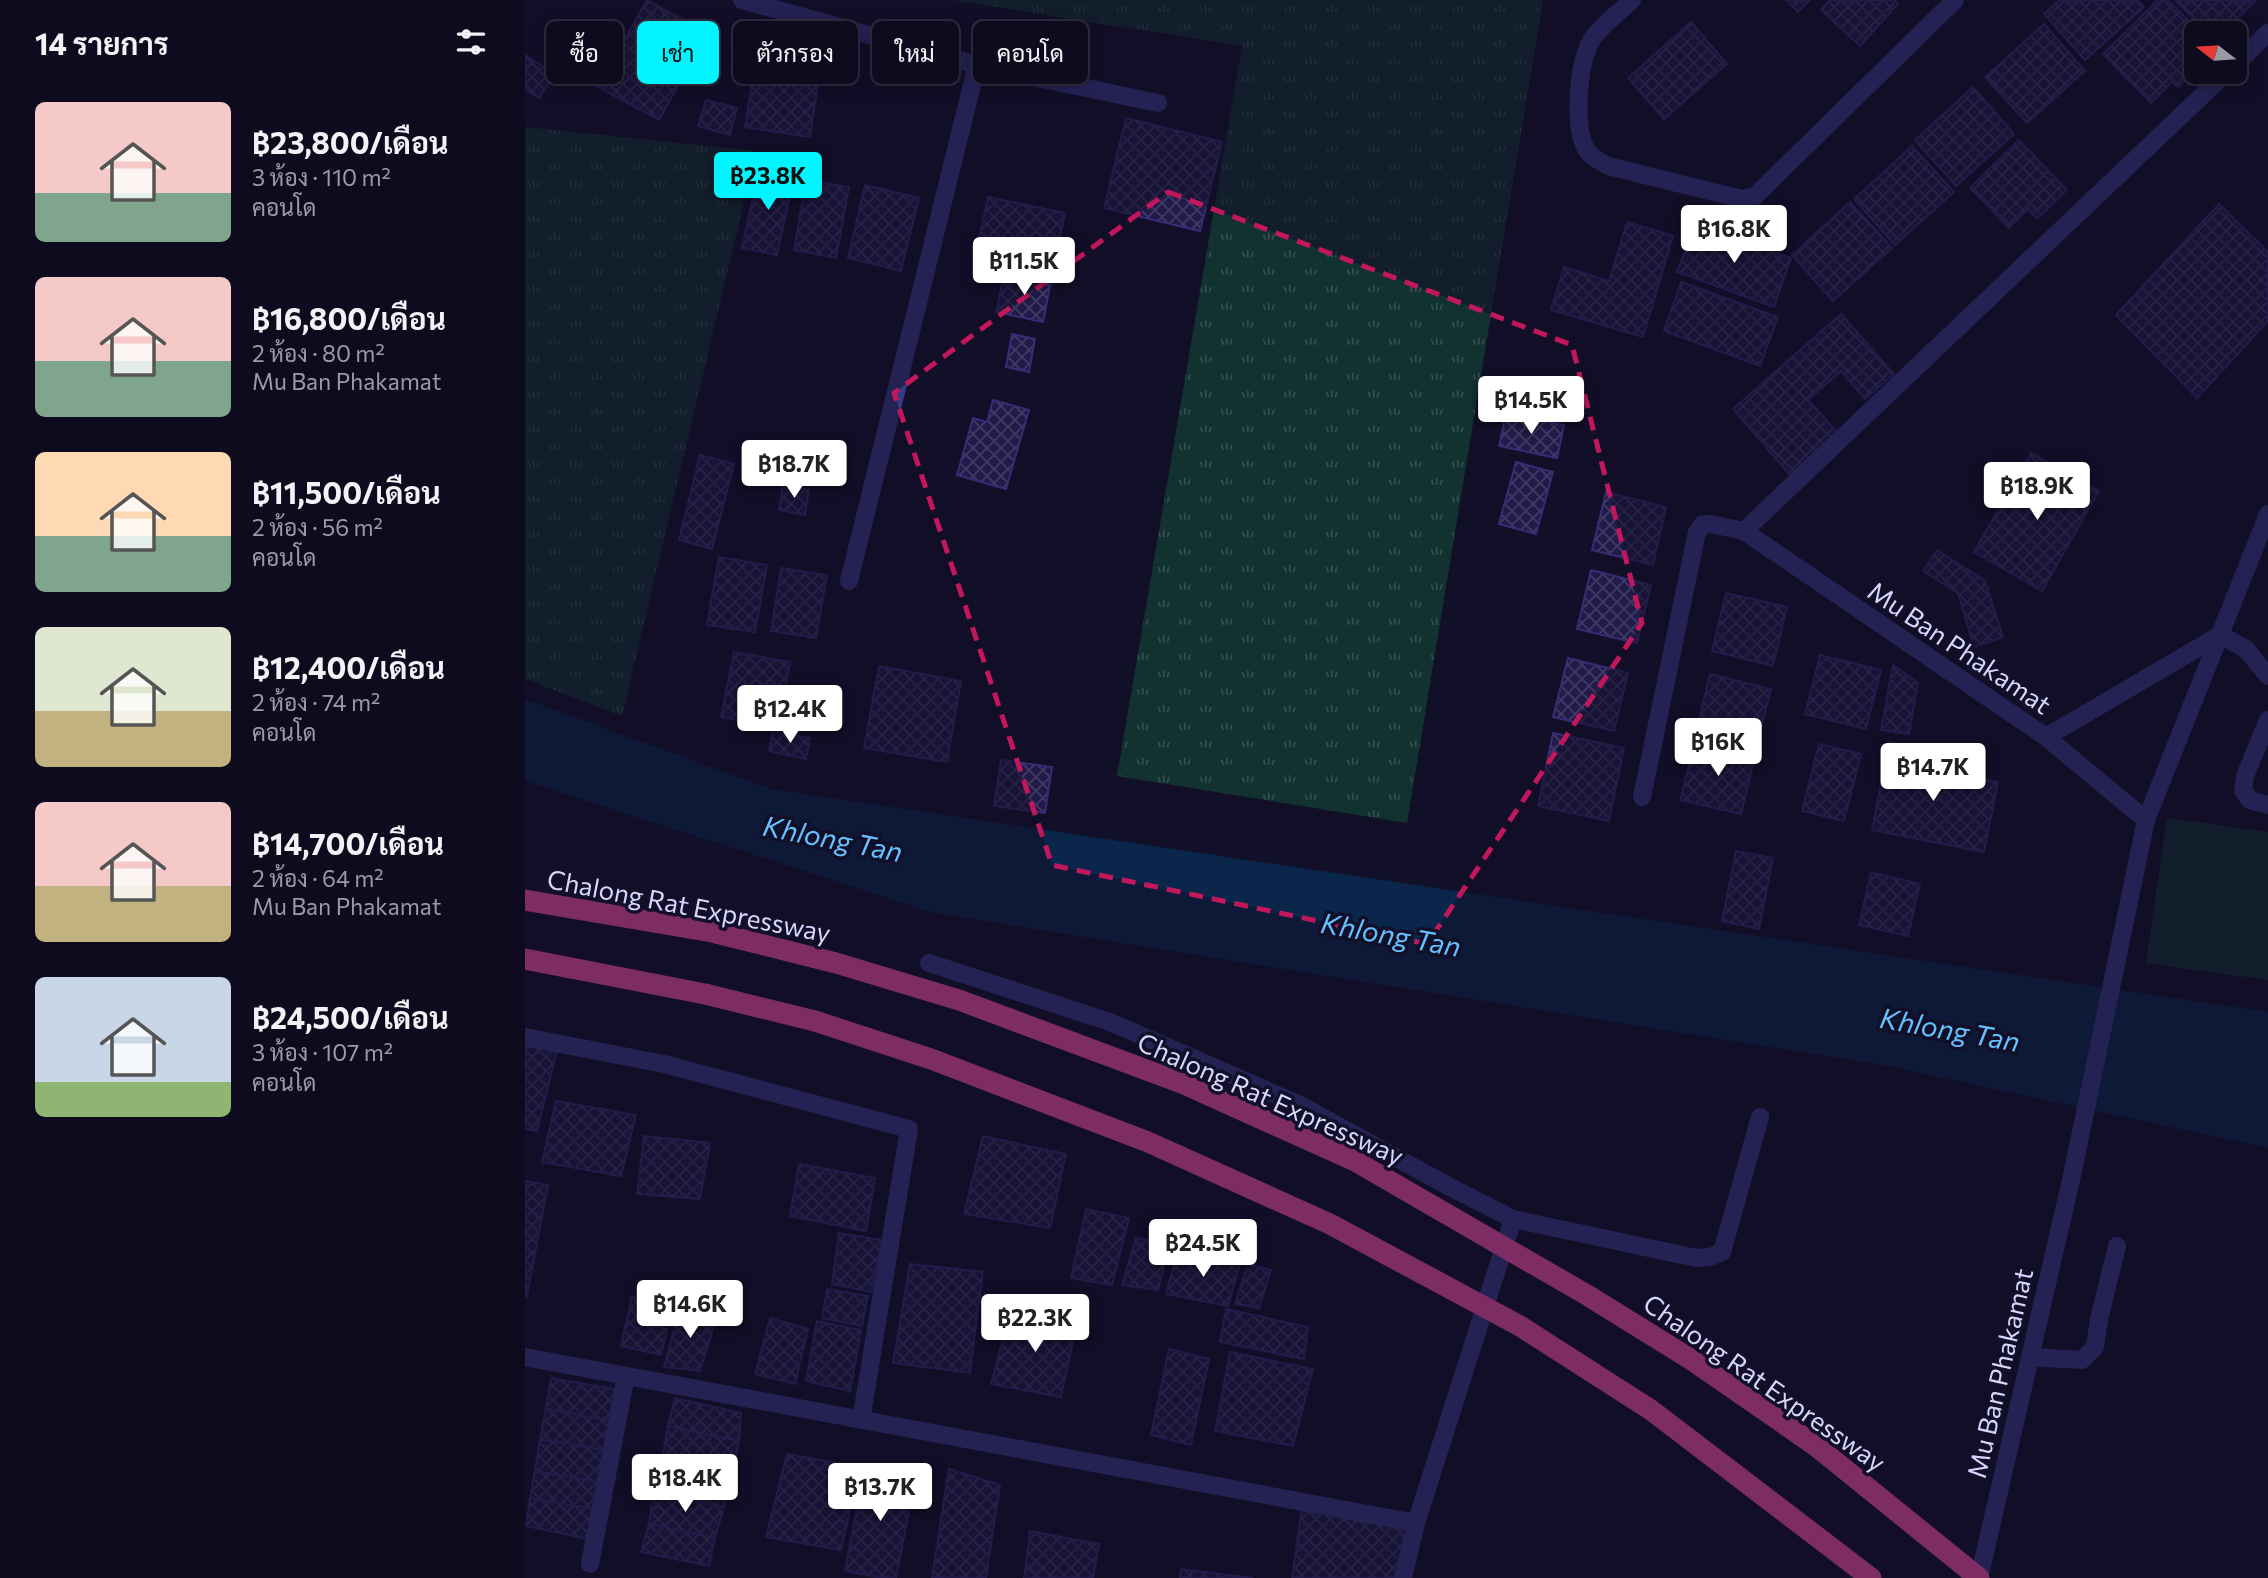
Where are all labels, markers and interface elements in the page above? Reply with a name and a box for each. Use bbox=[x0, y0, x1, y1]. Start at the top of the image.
chip: ซื้อ bbox=[546, 21, 623, 84]
chip: เช่า bbox=[637, 21, 719, 84]
chip: ตัวกรอง bbox=[733, 21, 858, 84]
chip: ใหม่ bbox=[872, 21, 959, 84]
chip: คอนโด bbox=[973, 21, 1088, 84]
north arrow bbox=[2184, 21, 2247, 84]
map controls bbox=[2184, 21, 2247, 84]
icon: filters bbox=[452, 23, 490, 61]
text: 14 รายการ bbox=[35, 24, 169, 61]
text: ฿23,800/เดือน bbox=[252, 123, 448, 160]
icon: home bbox=[91, 130, 175, 214]
pin: ฿23.8K bbox=[711, 152, 825, 212]
text: ฿23.8K bbox=[730, 161, 806, 189]
text: 3 ห้อง · 110 m² bbox=[252, 163, 391, 191]
text: คอนโด bbox=[252, 193, 316, 221]
pin: ฿16.8K bbox=[1677, 205, 1791, 265]
text: ฿16.8K bbox=[1697, 214, 1771, 242]
pin: ฿11.5K bbox=[967, 238, 1081, 297]
text: ฿11.5K bbox=[989, 246, 1059, 274]
text: ฿16,800/เดือน bbox=[252, 299, 446, 336]
icon: home bbox=[91, 305, 175, 389]
text: 2 ห้อง · 80 m² bbox=[252, 339, 385, 367]
text: Mu Ban Phakamat bbox=[252, 367, 441, 395]
pin: ฿14.5K bbox=[1474, 376, 1588, 436]
text: ฿14.5K bbox=[1494, 385, 1568, 413]
pin: ฿18.7K bbox=[737, 440, 851, 500]
text: ฿18.7K bbox=[758, 449, 830, 477]
pin: ฿18.9K bbox=[1980, 462, 2094, 522]
text: ฿18.9K bbox=[2000, 471, 2074, 499]
text: ฿11,500/เดือน bbox=[252, 473, 441, 510]
icon: home bbox=[91, 480, 175, 564]
text: 2 ห้อง · 56 m² bbox=[252, 513, 383, 541]
text: คอนโด bbox=[252, 543, 316, 571]
street label: Mu Ban Phakamat bbox=[1863, 574, 2057, 720]
text: ฿12,400/เดือน bbox=[252, 648, 445, 685]
icon: home bbox=[91, 655, 175, 739]
pin: ฿12.4K bbox=[733, 686, 847, 745]
text: 2 ห้อง · 74 m² bbox=[252, 688, 380, 716]
text: ฿12.4K bbox=[753, 694, 827, 722]
text: คอนโด bbox=[252, 718, 316, 746]
pin: ฿16K bbox=[1677, 718, 1759, 778]
text: ฿16K bbox=[1691, 727, 1745, 755]
pin: ฿14.7K bbox=[1876, 744, 1990, 803]
text: ฿14.7K bbox=[1897, 752, 1969, 780]
water label: Khlong Tan bbox=[760, 808, 906, 868]
text: ฿14,700/เดือน bbox=[252, 824, 444, 861]
icon: home bbox=[91, 830, 175, 914]
street label: Chalong Rat Expressway bbox=[545, 862, 833, 948]
text: 2 ห้อง · 64 m² bbox=[252, 864, 383, 892]
text: Mu Ban Phakamat bbox=[252, 892, 441, 920]
water label: Khlong Tan bbox=[1318, 905, 1464, 963]
text: ฿24,500/เดือน bbox=[252, 998, 449, 1035]
water label: Khlong Tan bbox=[1877, 1000, 2023, 1058]
icon: home bbox=[91, 1005, 175, 1089]
street label: Chalong Rat Expressway bbox=[1133, 1025, 1409, 1171]
text: 3 ห้อง · 107 m² bbox=[252, 1038, 393, 1066]
text: คอนโด bbox=[252, 1068, 316, 1096]
pin: ฿24.5K bbox=[1146, 1220, 1260, 1279]
text: ฿24.5K bbox=[1165, 1228, 1241, 1256]
street label: Mu Ban Phakamat bbox=[1960, 1265, 2038, 1481]
pin: ฿14.6K bbox=[633, 1280, 747, 1340]
street label: Chalong Rat Expressway bbox=[1638, 1287, 1892, 1477]
text: ฿14.6K bbox=[653, 1289, 727, 1317]
pin: ฿22.3K bbox=[978, 1294, 1092, 1354]
text: ฿22.3K bbox=[997, 1303, 1073, 1331]
pin: ฿18.4K bbox=[628, 1454, 742, 1514]
text: ฿18.4K bbox=[648, 1463, 722, 1491]
pin: ฿13.7K bbox=[823, 1464, 937, 1523]
text: ฿13.7K bbox=[844, 1472, 916, 1500]

